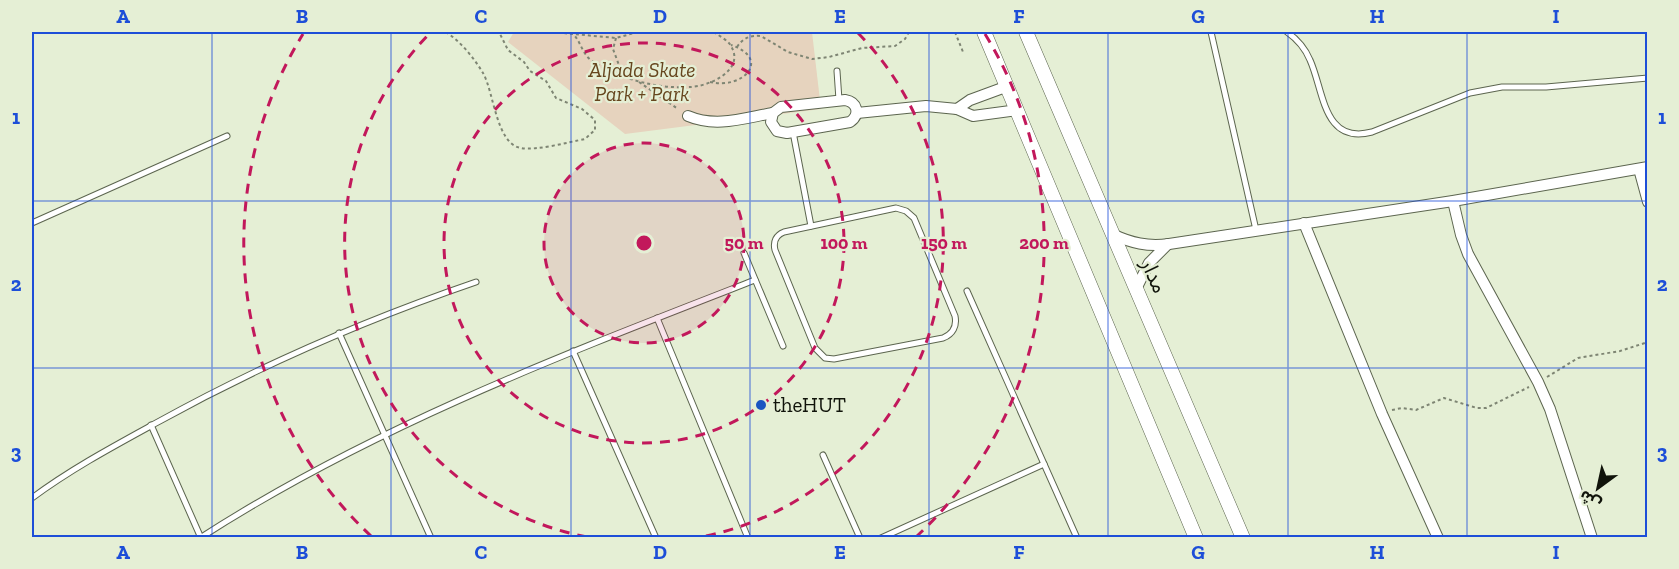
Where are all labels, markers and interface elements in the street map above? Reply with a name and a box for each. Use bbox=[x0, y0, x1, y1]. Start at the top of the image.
text: A bbox=[116, 4, 130, 28]
text: B bbox=[296, 4, 308, 28]
text: C bbox=[475, 4, 488, 28]
text: D bbox=[653, 4, 667, 28]
text: E bbox=[834, 4, 846, 28]
text: F bbox=[1013, 4, 1025, 28]
text: G bbox=[1191, 4, 1205, 28]
text: H bbox=[1369, 4, 1385, 28]
text: I bbox=[1552, 4, 1560, 28]
park label: Aljada Skate Park + Park bbox=[587, 57, 696, 106]
text: 1 bbox=[12, 105, 20, 129]
text: 1 bbox=[1658, 105, 1666, 129]
text: 50 m bbox=[725, 232, 764, 254]
text: 100 m bbox=[820, 232, 868, 254]
text: 150 m bbox=[921, 232, 967, 254]
text: 200 m bbox=[1019, 232, 1069, 254]
centre of rings bbox=[634, 233, 654, 253]
street label: مدار bbox=[1136, 254, 1173, 297]
text: 2 bbox=[11, 272, 22, 296]
text: 2 bbox=[1657, 272, 1668, 296]
place label: theHUT bbox=[773, 392, 846, 417]
marker: theHUT bbox=[754, 398, 768, 412]
text: 3 bbox=[11, 440, 22, 464]
text: 3 bbox=[1657, 440, 1668, 464]
north arrow bbox=[1568, 458, 1628, 518]
text: ش bbox=[1576, 486, 1604, 514]
text: A bbox=[116, 540, 130, 564]
text: B bbox=[296, 540, 308, 564]
text: C bbox=[475, 540, 488, 564]
text: D bbox=[653, 540, 667, 564]
text: E bbox=[834, 540, 846, 564]
text: F bbox=[1013, 540, 1025, 564]
text: G bbox=[1191, 540, 1205, 564]
text: H bbox=[1369, 540, 1385, 564]
text: I bbox=[1552, 540, 1560, 564]

